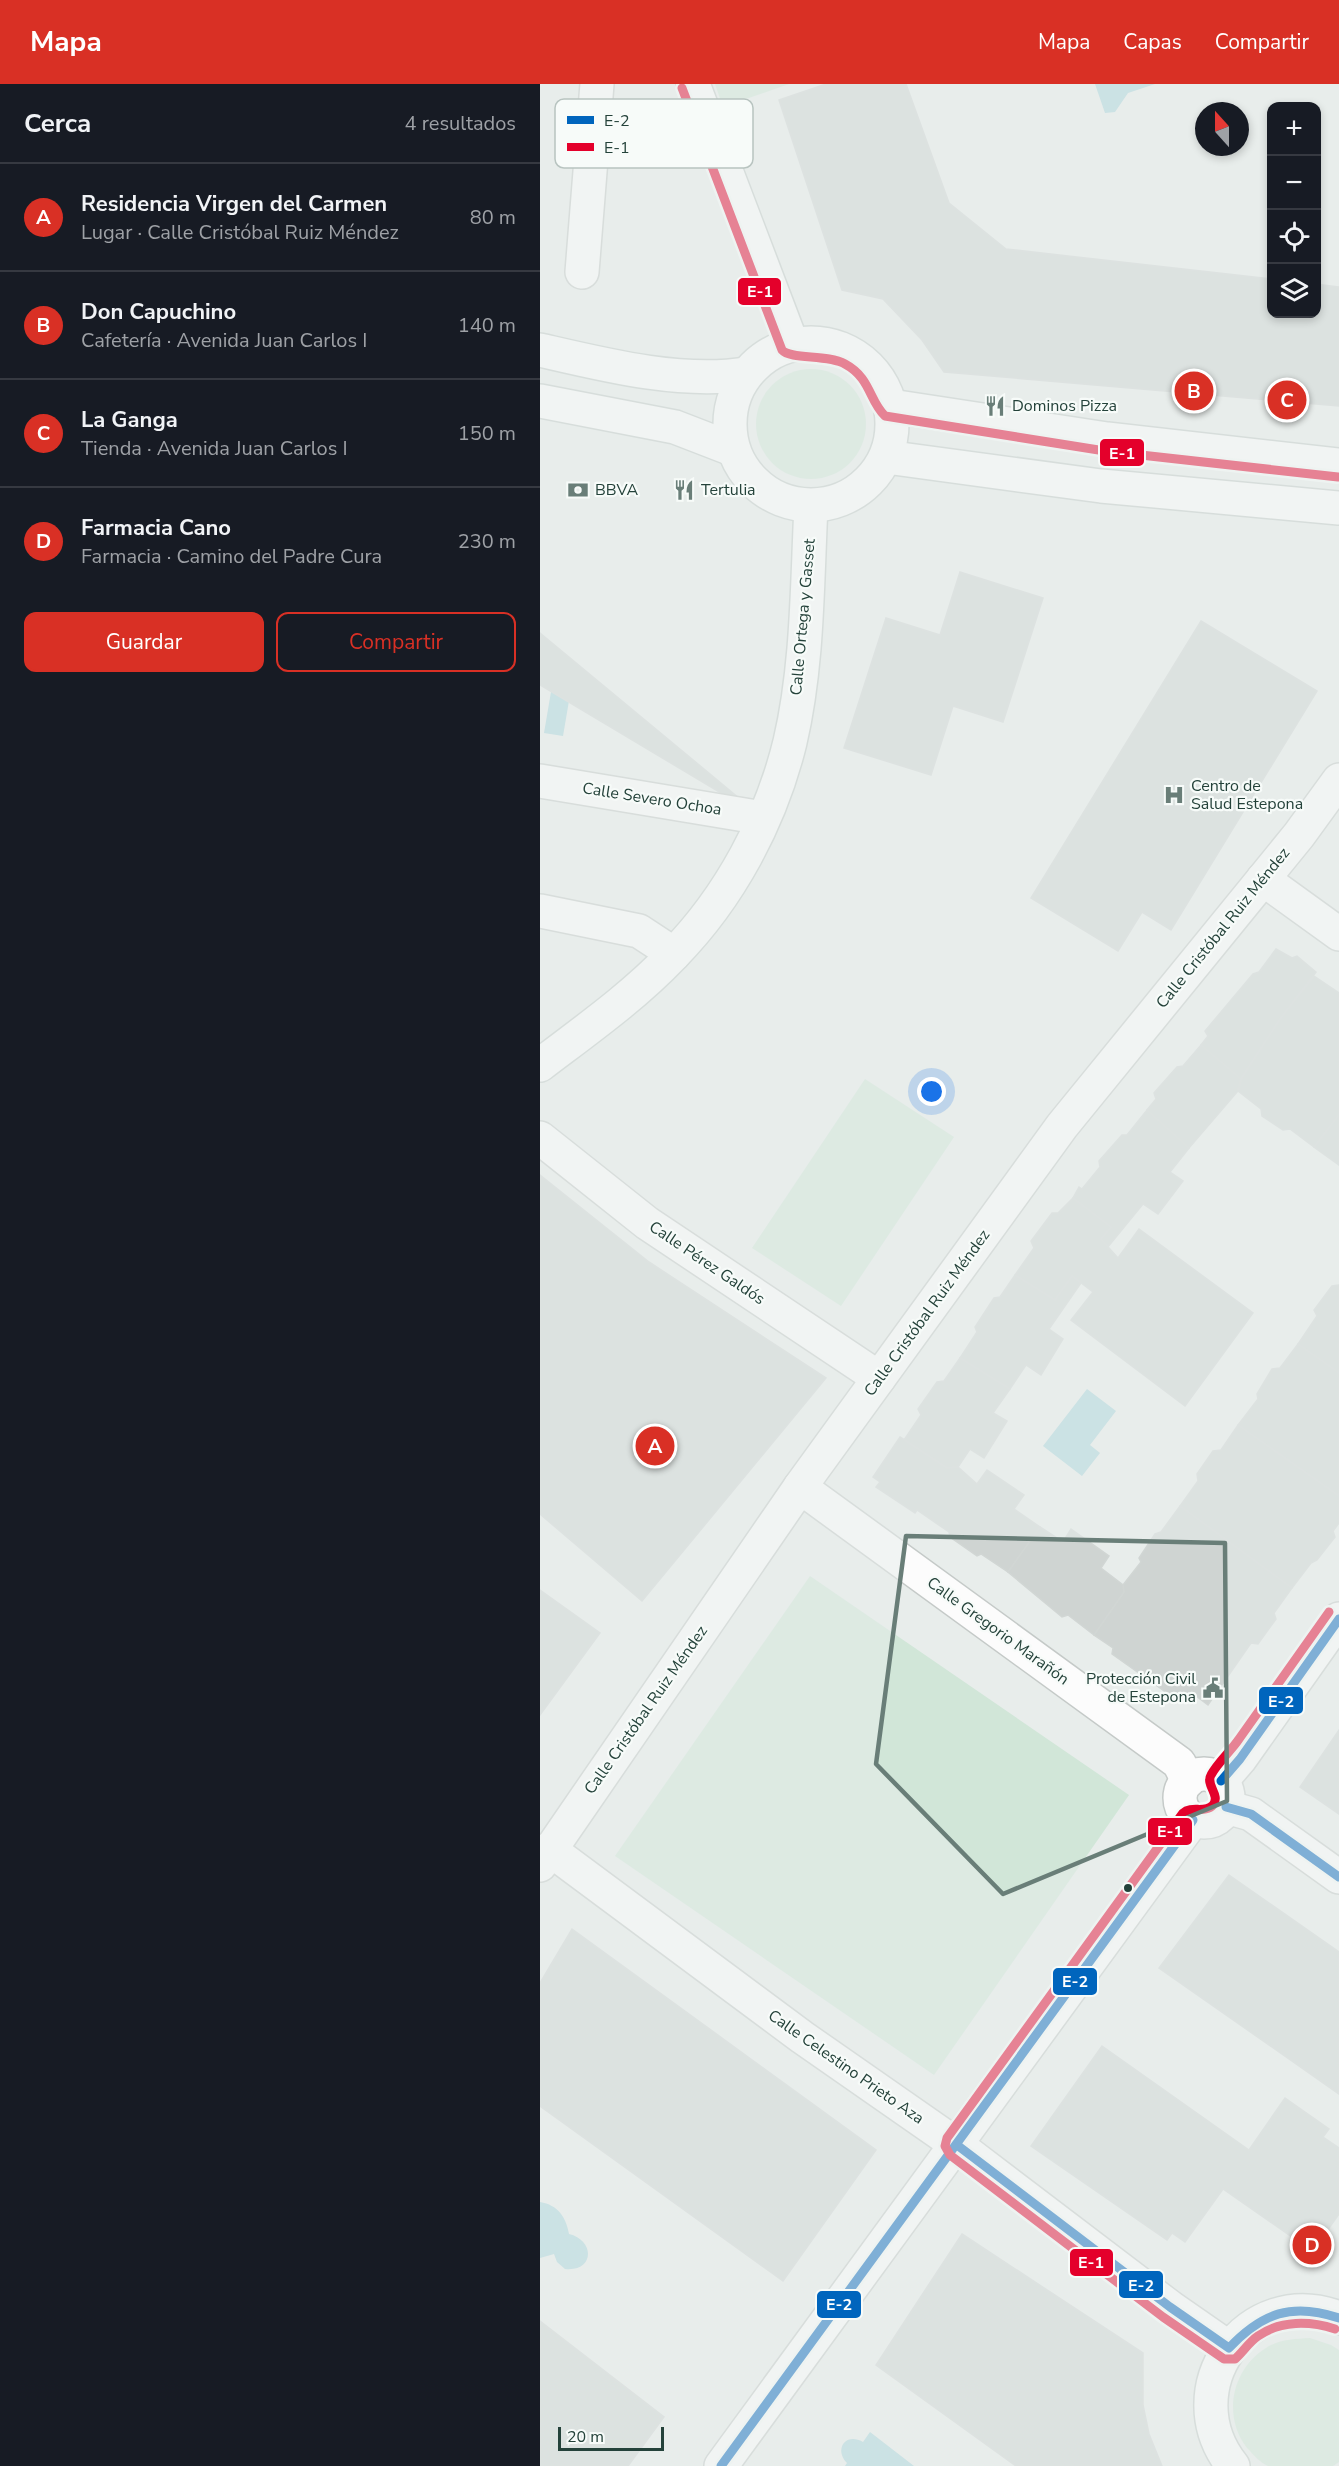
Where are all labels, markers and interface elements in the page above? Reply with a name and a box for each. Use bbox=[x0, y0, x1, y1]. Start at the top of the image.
text: Mapa bbox=[30, 23, 102, 61]
text: Mapa bbox=[1038, 28, 1090, 56]
text: Capas bbox=[1123, 28, 1182, 56]
text: Compartir bbox=[1215, 28, 1309, 56]
legend bbox=[555, 99, 753, 168]
north arrow bbox=[1195, 102, 1249, 156]
map controls bbox=[1267, 102, 1321, 318]
button: + bbox=[1267, 102, 1321, 156]
text: Cerca bbox=[24, 106, 91, 141]
text: 4 resultados bbox=[405, 110, 516, 137]
text: E-2 bbox=[604, 110, 630, 132]
text: E-1 bbox=[604, 137, 630, 159]
button: − bbox=[1267, 156, 1321, 210]
text: Residencia Virgen del Carmen bbox=[81, 189, 387, 219]
text: A bbox=[36, 204, 51, 231]
text: 80 m bbox=[470, 204, 516, 231]
button: locate bbox=[1267, 210, 1321, 264]
text: Lugar · Calle Cristóbal Ruiz Méndez bbox=[81, 219, 399, 246]
button: layers bbox=[1267, 264, 1321, 318]
line badge: E-1 bbox=[737, 277, 782, 306]
text: E-1 bbox=[747, 281, 773, 303]
text: Don Capuchino bbox=[81, 297, 236, 327]
text: B bbox=[37, 312, 50, 339]
text: 140 m bbox=[458, 312, 516, 339]
text: Cafetería · Avenida Juan Carlos I bbox=[81, 327, 367, 354]
pin: B bbox=[1174, 368, 1214, 414]
pin: C bbox=[1268, 378, 1306, 422]
restaurant icon: Dominos Pizza bbox=[983, 394, 1007, 418]
place label: Dominos Pizza bbox=[1012, 395, 1117, 417]
text: La Ganga bbox=[81, 405, 178, 435]
text: C bbox=[37, 420, 50, 447]
text: 150 m bbox=[458, 420, 516, 447]
text: Tienda · Avenida Juan Carlos I bbox=[81, 435, 348, 462]
line badge: E-1 bbox=[1099, 438, 1145, 467]
text: E-1 bbox=[1109, 443, 1135, 465]
bank icon: BBVA bbox=[566, 478, 590, 502]
restaurant icon: Tertulia bbox=[672, 478, 696, 502]
place label: BBVA bbox=[595, 479, 639, 501]
place label: Tertulia bbox=[701, 479, 756, 501]
text: Farmacia Cano bbox=[81, 513, 231, 543]
text: D bbox=[36, 528, 51, 555]
text: 230 m bbox=[458, 528, 516, 555]
street label: Calle Ortega y Gasset bbox=[785, 537, 821, 696]
text: Farmacia · Camino del Padre Cura bbox=[81, 543, 382, 570]
button: Guardar bbox=[24, 612, 264, 672]
button: Compartir bbox=[276, 612, 516, 672]
place label: Centro de Salud Estepona bbox=[1191, 775, 1303, 815]
street label: Calle Severo Ochoa bbox=[581, 777, 723, 821]
hospital icon: Centro de Salud Estepona bbox=[1162, 783, 1186, 807]
street label: Calle Cristóbal Ruiz Méndez bbox=[1151, 843, 1295, 1013]
your location bbox=[917, 1077, 946, 1106]
street label: Calle Pérez Galdós bbox=[645, 1216, 769, 1310]
street label: Calle Cristóbal Ruiz Méndez bbox=[859, 1225, 995, 1401]
pin: A bbox=[636, 1424, 674, 1468]
street label: Calle Gregorio Marañón bbox=[922, 1572, 1074, 1690]
street label: Calle Cristóbal Ruiz Méndez bbox=[579, 1621, 713, 1799]
place label: Protección Civil de Estepona bbox=[1086, 1668, 1196, 1708]
public building icon: Protección Civil de Estepona bbox=[1201, 1676, 1225, 1700]
line badge: E-2 bbox=[1258, 1686, 1304, 1715]
text: E-2 bbox=[1268, 1691, 1294, 1713]
line badge: E-1 bbox=[1147, 1817, 1193, 1846]
text: E-1 bbox=[1157, 1821, 1183, 1843]
unlabelled marker bbox=[1122, 1882, 1134, 1894]
line badge: E-2 bbox=[1052, 1967, 1098, 1996]
text: E-2 bbox=[1062, 1971, 1088, 1993]
street label: Calle Celestino Prieto Aza bbox=[764, 2005, 928, 2129]
pin: D bbox=[1292, 2222, 1332, 2268]
line badge: E-1 bbox=[1069, 2248, 1114, 2277]
text: E-1 bbox=[1078, 2252, 1104, 2274]
line badge: E-2 bbox=[1118, 2270, 1164, 2299]
text: E-2 bbox=[1128, 2275, 1154, 2297]
line badge: E-2 bbox=[816, 2290, 862, 2319]
text: E-2 bbox=[826, 2294, 852, 2316]
scale bar bbox=[558, 2424, 664, 2452]
text: 20 m bbox=[567, 2426, 604, 2448]

